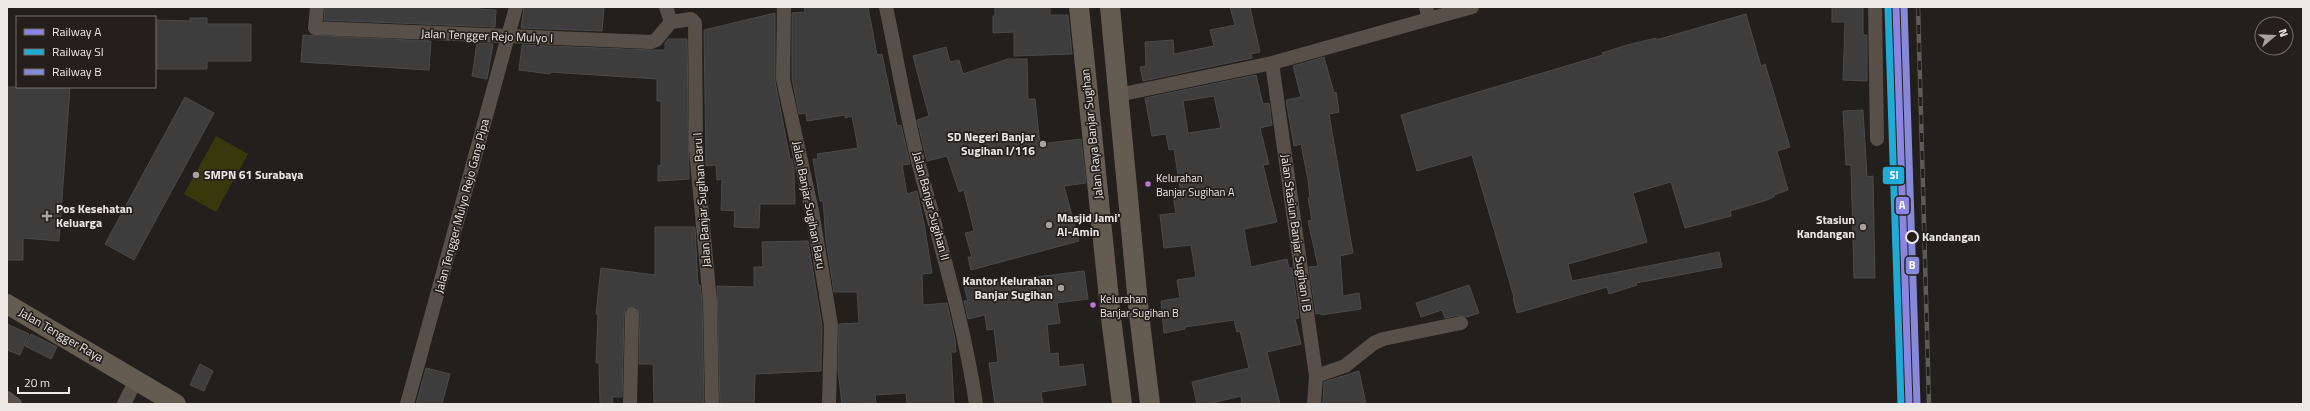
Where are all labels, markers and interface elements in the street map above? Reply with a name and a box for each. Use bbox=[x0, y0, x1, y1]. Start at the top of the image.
legend bbox=[16, 16, 156, 88]
north arrow bbox=[2254, 16, 2294, 56]
text: Railway A bbox=[52, 22, 101, 41]
street label: Jalan Tengger Rejo Mulyo I bbox=[421, 24, 553, 47]
text: N bbox=[2275, 27, 2292, 39]
text: Railway SI bbox=[52, 42, 104, 61]
text: Railway B bbox=[52, 62, 102, 81]
street label: Jalan Raya Banjar Sugihan bbox=[1075, 68, 1108, 200]
street label: Jalan Tengger Mulyo Rejo Gang Pipa bbox=[429, 117, 494, 295]
place label: SD Negeri Banjar Sugihan I/116 bbox=[947, 127, 1036, 160]
street label: Jalan Banjar Sugihan Baru I bbox=[687, 132, 716, 268]
street label: Jalan Banjar Sugihan Baru bbox=[788, 139, 831, 270]
marker: SD Negeri Banjar Sugihan I/116 bbox=[1038, 139, 1048, 149]
street label: Jalan Banjar Sugihan II bbox=[908, 149, 955, 262]
street label: Jalan Stasiun Banjar Sugihan I B bbox=[1276, 153, 1317, 313]
place label: SMPN 61 Surabaya bbox=[204, 165, 303, 184]
line badge: SI bbox=[1882, 166, 1905, 185]
text: SI bbox=[1889, 167, 1899, 183]
marker: SMPN 61 Surabaya bbox=[191, 170, 201, 180]
place label: Kelurahan Banjar Sugihan A bbox=[1156, 170, 1235, 200]
marker: Kelurahan Banjar Sugihan A bbox=[1143, 179, 1153, 189]
line badge: A bbox=[1895, 196, 1910, 215]
text: A bbox=[1899, 197, 1906, 213]
place label: Pos Kesehatan Keluarga bbox=[56, 199, 132, 232]
place label: Masjid Jami' Al-Amin bbox=[1057, 208, 1120, 241]
marker: Pos Kesehatan Keluarga bbox=[41, 210, 53, 222]
place label: Stasiun Kandangan bbox=[1797, 210, 1855, 243]
marker: Masjid Jami' Al-Amin bbox=[1044, 220, 1054, 230]
marker: Stasiun Kandangan bbox=[1858, 222, 1868, 232]
place label: Kandangan bbox=[1922, 227, 1980, 246]
marker: Kandangan bbox=[1905, 230, 1919, 244]
line badge: B bbox=[1905, 256, 1920, 275]
text: B bbox=[1909, 257, 1916, 273]
place label: Kantor Kelurahan Banjar Sugihan bbox=[962, 271, 1053, 304]
marker: Kantor Kelurahan Banjar Sugihan bbox=[1056, 283, 1066, 293]
place label: Kelurahan Banjar Sugihan B bbox=[1100, 291, 1179, 321]
marker: Kelurahan Banjar Sugihan B bbox=[1088, 300, 1098, 310]
street label: Jalan Tengger Raya bbox=[15, 303, 107, 367]
scale bar bbox=[18, 369, 69, 395]
text: 20 m bbox=[24, 373, 50, 392]

